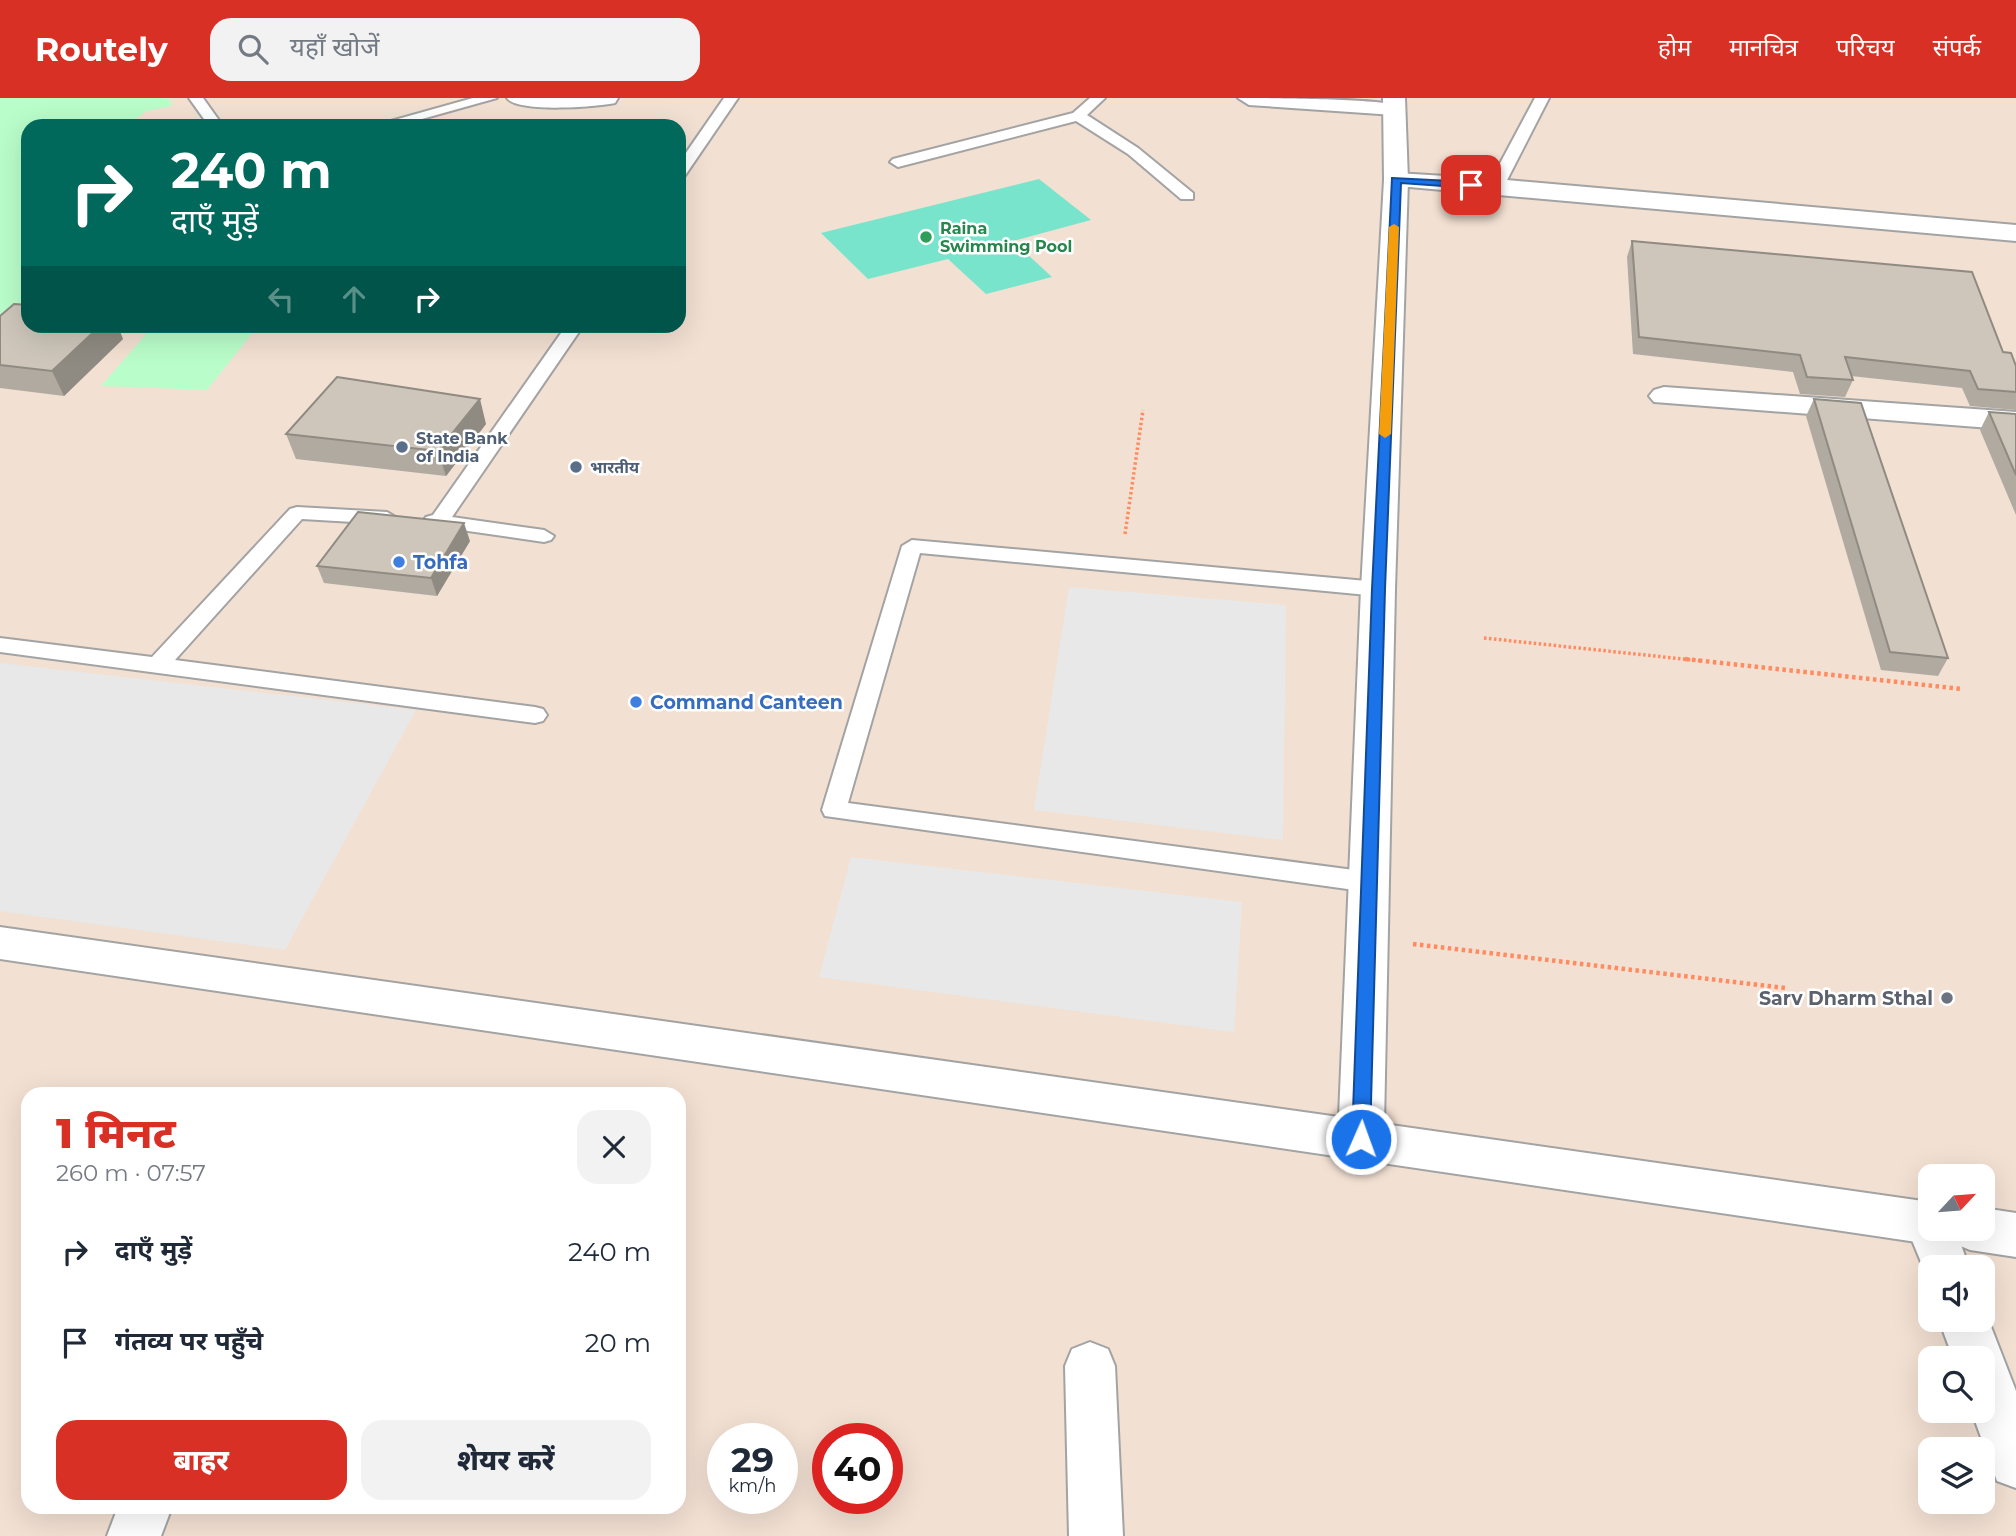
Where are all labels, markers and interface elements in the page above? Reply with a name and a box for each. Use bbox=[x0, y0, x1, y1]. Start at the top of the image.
search box bbox=[210, 18, 700, 81]
text: Routely bbox=[35, 29, 168, 69]
icon: search bbox=[234, 30, 272, 68]
text: यहाँ खोजें bbox=[290, 31, 380, 63]
text: होम bbox=[1658, 33, 1691, 62]
text: मानचित्र bbox=[1729, 33, 1798, 62]
text: परिचय bbox=[1836, 33, 1895, 62]
text: संपर्क bbox=[1933, 33, 1981, 62]
text: 240 m bbox=[171, 141, 332, 200]
icon: right bbox=[56, 147, 147, 238]
pin bbox=[1441, 155, 1501, 215]
icon: arrive bbox=[1452, 166, 1490, 204]
text: दाएँ मुड़ें bbox=[171, 201, 259, 240]
place label: Raina Swimming Pool bbox=[940, 219, 1072, 256]
marker: Raina Swimming Pool bbox=[918, 229, 934, 245]
icon: left bbox=[262, 280, 300, 318]
icon: ahead bbox=[335, 280, 373, 318]
icon: right bbox=[408, 280, 446, 318]
place label: State Bank of India bbox=[416, 429, 508, 466]
marker: State Bank of India bbox=[394, 439, 410, 455]
place label: भारतीय bbox=[590, 458, 640, 477]
marker: भारतीय bbox=[568, 459, 584, 475]
place label: Tohfa bbox=[413, 551, 468, 574]
marker: Tohfa bbox=[391, 554, 407, 570]
place label: Command Canteen bbox=[650, 691, 843, 714]
marker: Command Canteen bbox=[628, 694, 644, 710]
place label: Sarv Dharm Sthal bbox=[1759, 987, 1933, 1010]
marker: Sarv Dharm Sthal bbox=[1939, 990, 1955, 1006]
position arrow bbox=[1324, 1102, 1398, 1176]
text: 1 मिनट bbox=[56, 1107, 176, 1159]
button: close bbox=[577, 1110, 651, 1184]
text: 260 m · 07:57 bbox=[56, 1159, 206, 1187]
north arrow bbox=[1918, 1164, 1995, 1241]
map controls bbox=[1918, 1164, 1995, 1514]
icon: right bbox=[56, 1233, 94, 1271]
text: दाएँ मुड़ें bbox=[115, 1234, 192, 1266]
text: 240 m bbox=[568, 1236, 651, 1268]
button: sound bbox=[1918, 1255, 1995, 1332]
icon: arrive bbox=[56, 1324, 94, 1362]
text: गंतव्य पर पहुँचे bbox=[115, 1325, 263, 1357]
text: 20 m bbox=[585, 1327, 651, 1359]
button: search bbox=[1918, 1346, 1995, 1423]
button: बाहर bbox=[56, 1420, 347, 1500]
button: शेयर करें bbox=[361, 1420, 651, 1500]
speed limit sign: 40 bbox=[812, 1423, 903, 1514]
button: layers bbox=[1918, 1437, 1995, 1514]
text: 29 bbox=[731, 1438, 774, 1481]
text: km/h bbox=[728, 1475, 777, 1497]

